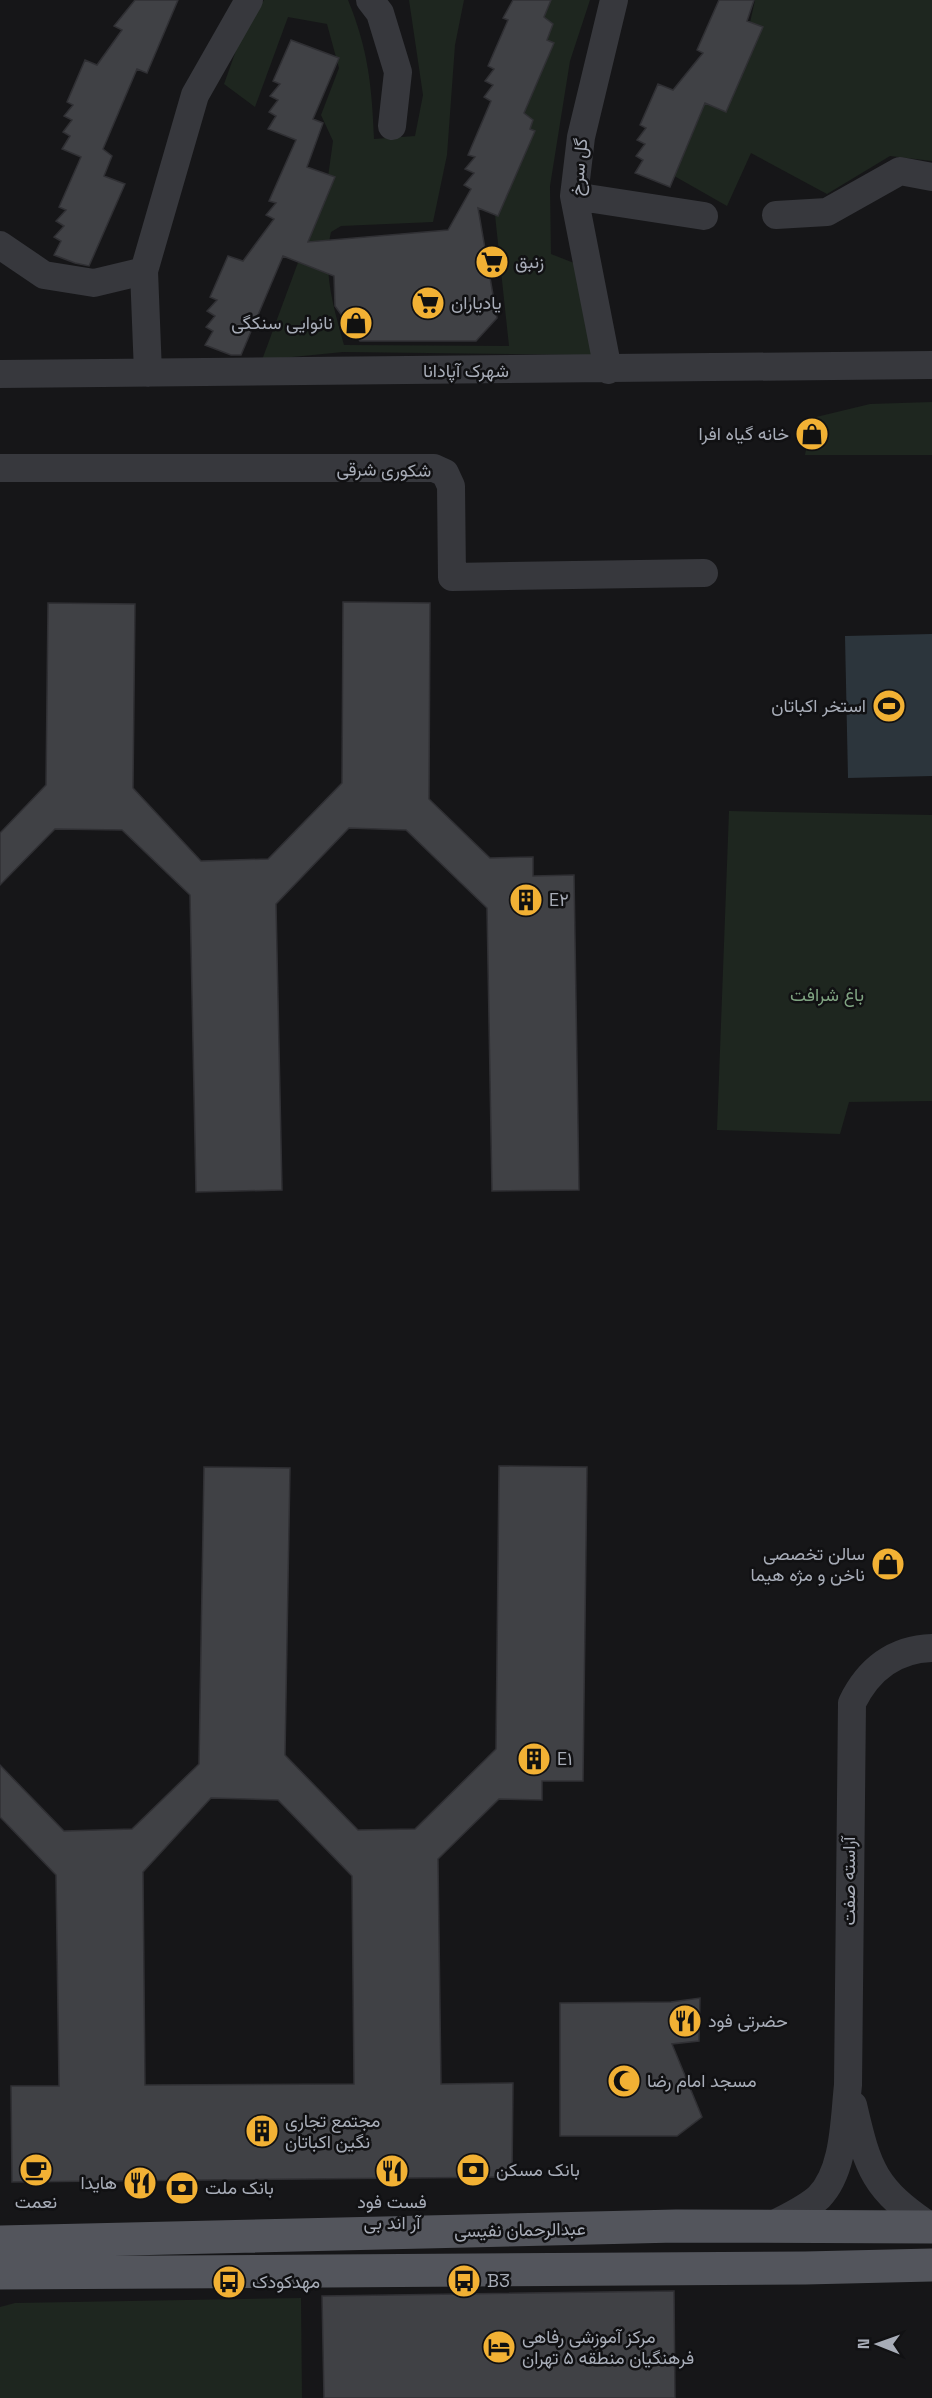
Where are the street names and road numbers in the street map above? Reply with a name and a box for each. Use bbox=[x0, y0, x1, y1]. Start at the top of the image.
street label: گل سرخ bbox=[565, 137, 593, 197]
street label: شهرک آپادانا bbox=[423, 359, 509, 383]
street label: شکوری شرقی bbox=[336, 457, 432, 482]
street label: آراسته صفت bbox=[837, 1835, 860, 1926]
street label: عبدالرحمان نفیسی bbox=[454, 2217, 586, 2242]

